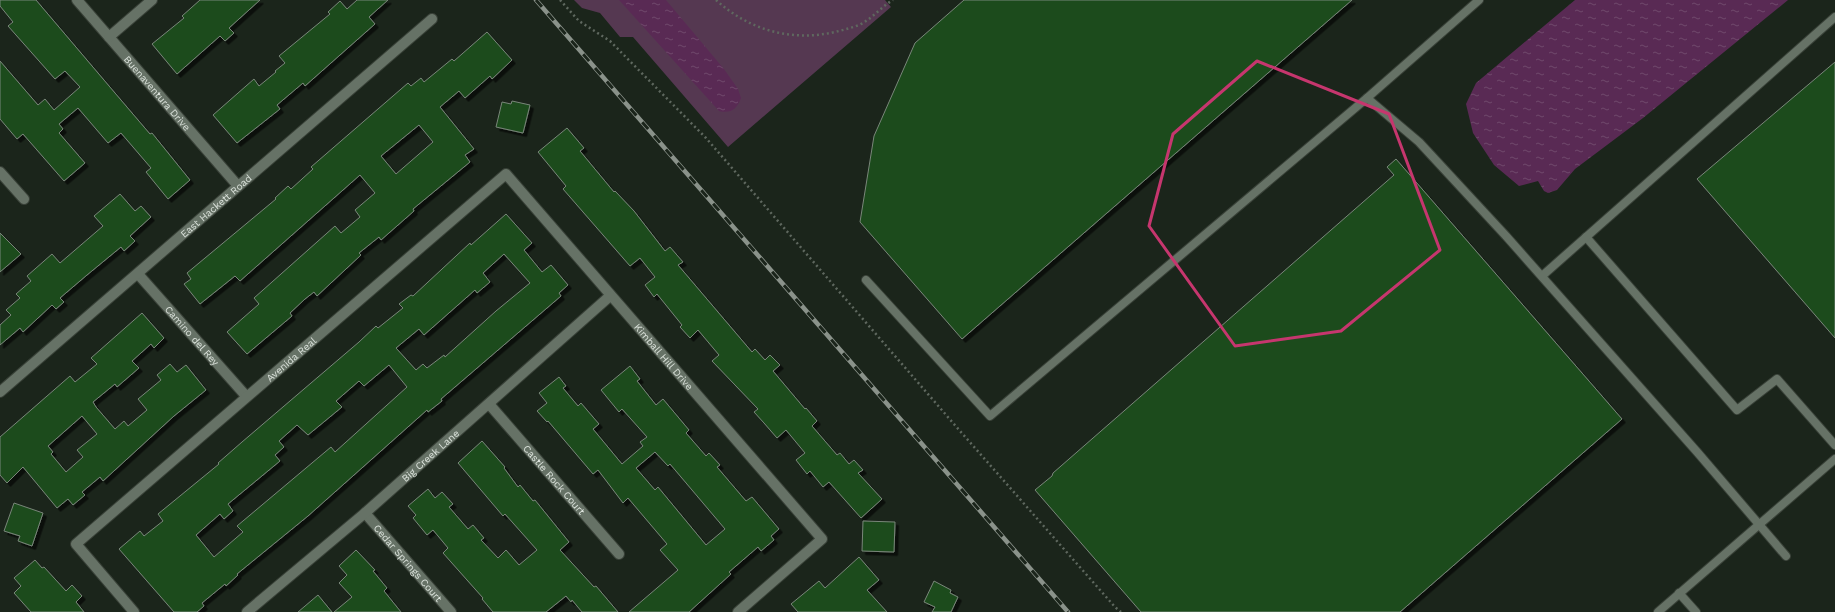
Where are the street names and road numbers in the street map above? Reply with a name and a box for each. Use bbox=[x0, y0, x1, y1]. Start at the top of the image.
street label: Buenaventura Drive bbox=[122, 54, 193, 133]
street label: East Hackett Road bbox=[178, 172, 254, 240]
street label: Camino del Rey bbox=[163, 304, 222, 368]
street label: Kimball Hill Drive bbox=[632, 321, 695, 392]
street label: Avenida Real bbox=[264, 335, 319, 384]
street label: Big Creek Lane bbox=[400, 427, 462, 484]
street label: Castle Rock Court bbox=[521, 443, 588, 517]
street label: Cedar Springs Court bbox=[371, 522, 445, 605]

